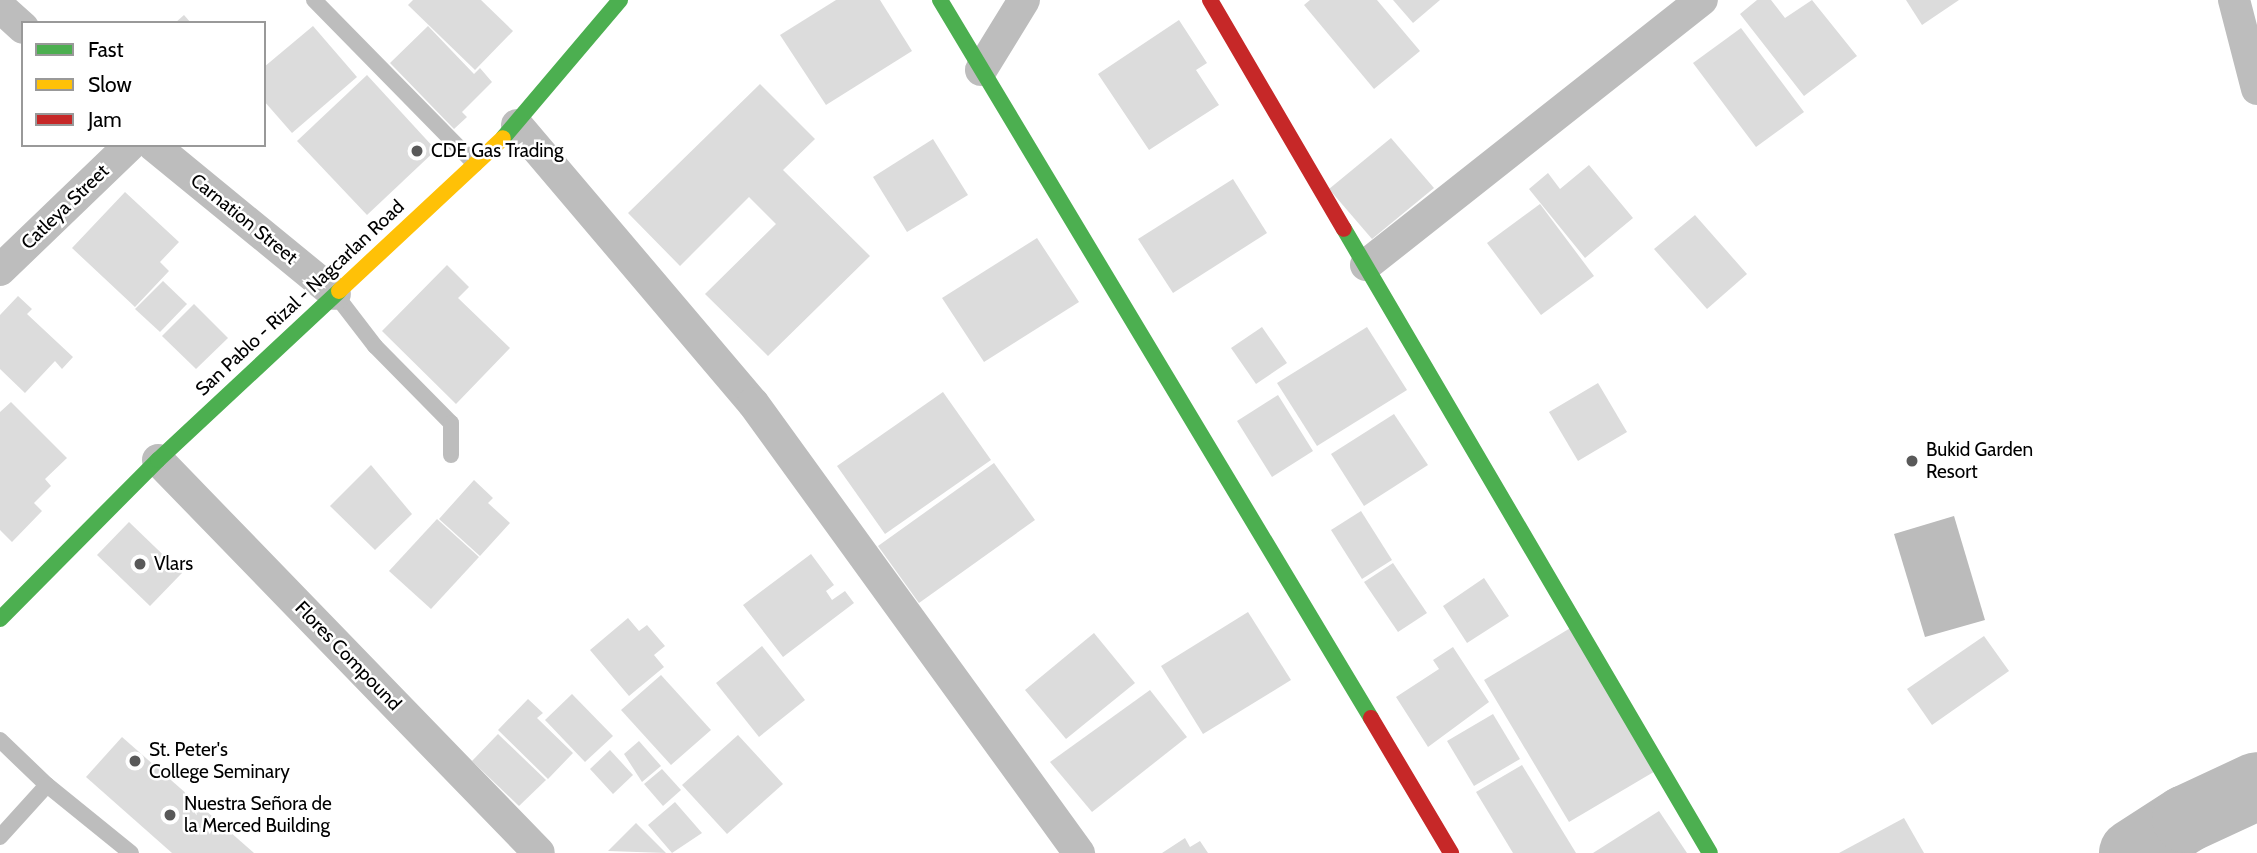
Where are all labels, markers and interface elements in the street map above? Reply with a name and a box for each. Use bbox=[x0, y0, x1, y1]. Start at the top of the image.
legend bbox=[21, 21, 266, 147]
text: Fast bbox=[88, 37, 124, 62]
text: Slow bbox=[88, 72, 132, 97]
text: Jam bbox=[88, 107, 122, 132]
place label: CDE Gas Trading bbox=[431, 140, 563, 162]
marker: CDE Gas Trading bbox=[409, 143, 425, 159]
street label: Catleya Street bbox=[17, 160, 113, 254]
street label: Carnation Street bbox=[186, 169, 302, 269]
street label: San Pablo - Rizal - Nagcarlan Road bbox=[191, 195, 409, 401]
place label: Bukid Garden Resort bbox=[1926, 439, 2033, 483]
marker: Bukid Garden Resort bbox=[1904, 453, 1920, 469]
place label: Vlars bbox=[154, 553, 193, 575]
marker: Vlars bbox=[132, 556, 148, 572]
street label: Flores Compound bbox=[290, 597, 406, 715]
place label: St. Peter's College Seminary bbox=[149, 739, 290, 783]
marker: St. Peter's College Seminary bbox=[127, 753, 143, 769]
place label: Nuestra Señora de la Merced Building bbox=[184, 793, 332, 837]
marker: Nuestra Señora de la Merced Building bbox=[162, 807, 178, 823]

